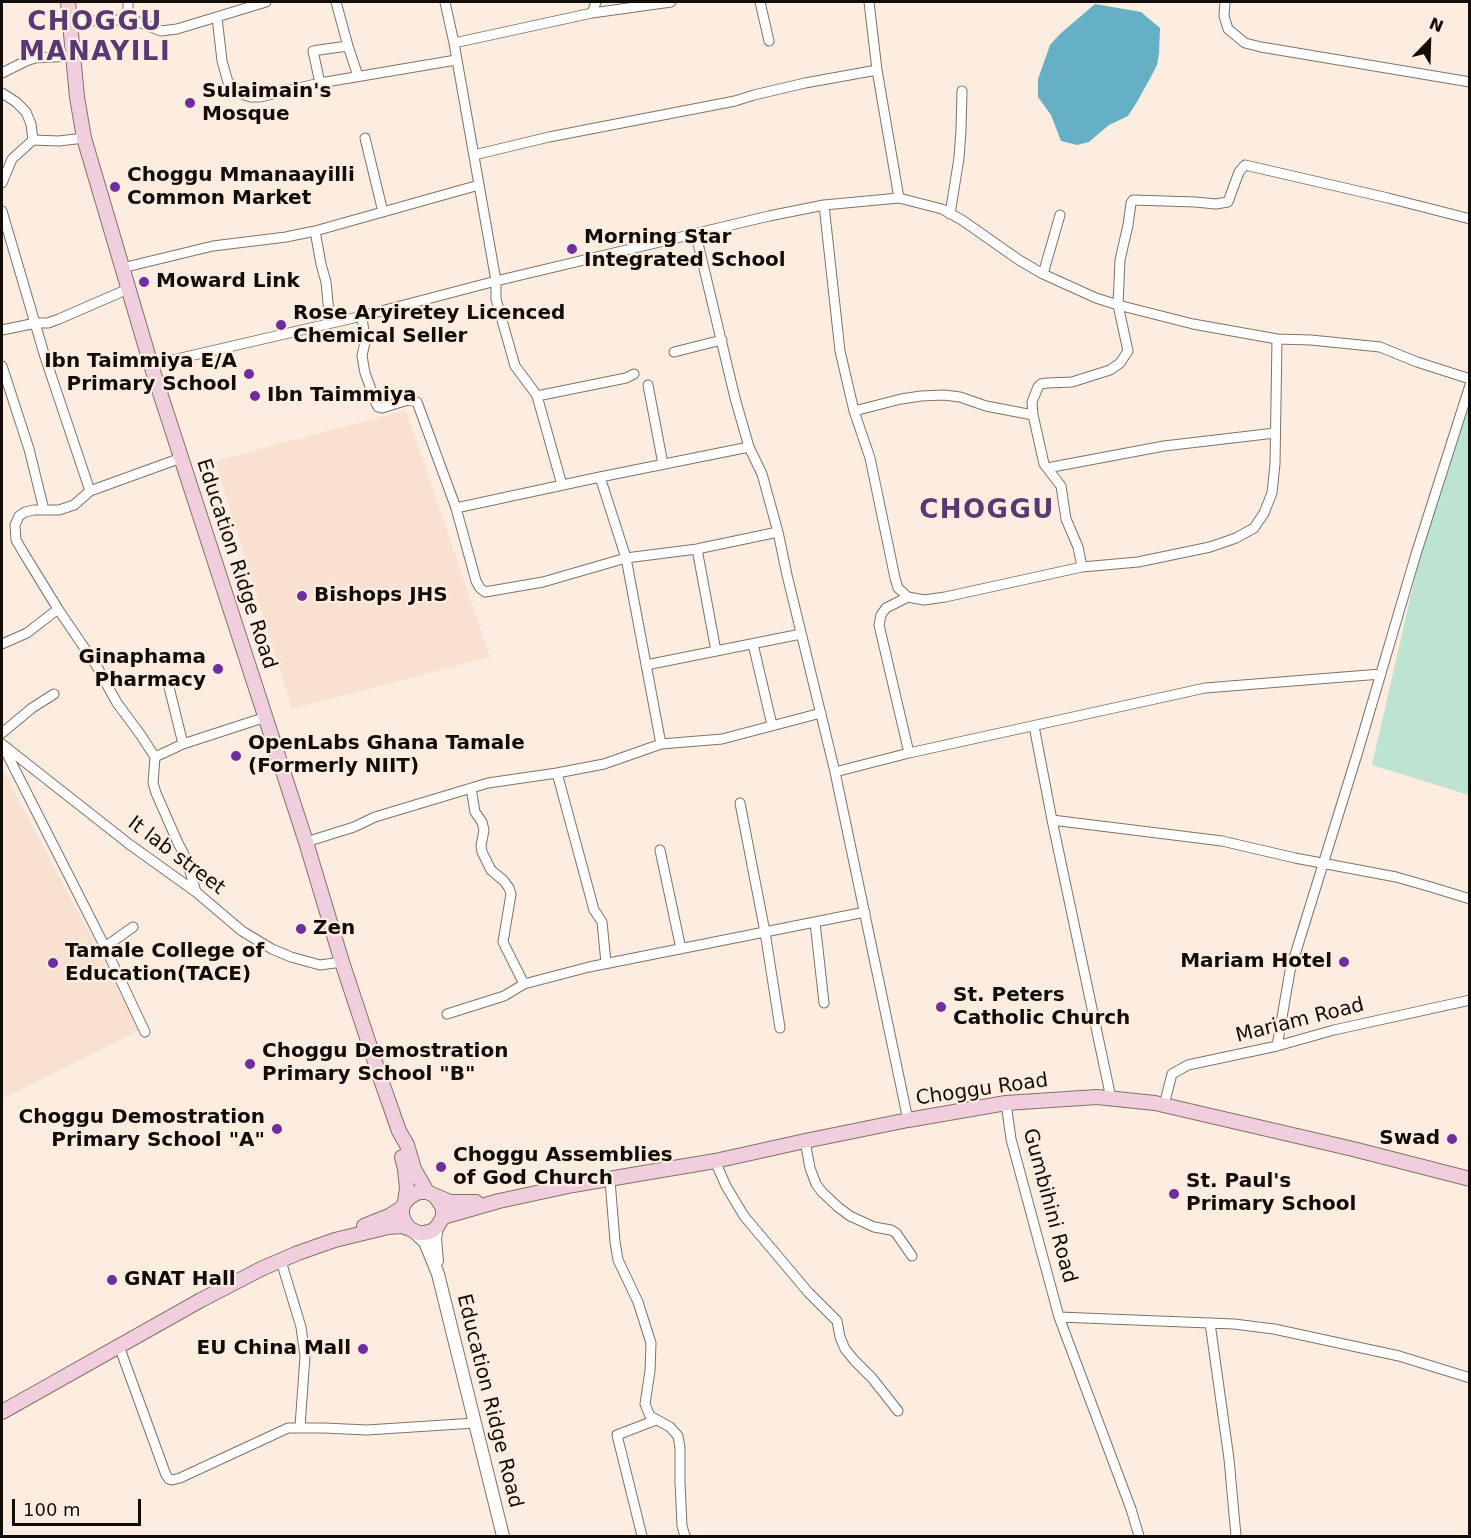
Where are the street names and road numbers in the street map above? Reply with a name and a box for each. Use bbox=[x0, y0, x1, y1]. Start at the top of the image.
street label: Education Ridge Road bbox=[191, 456, 281, 672]
street label: It lab street bbox=[123, 812, 229, 900]
street label: Mariam Road bbox=[1233, 993, 1367, 1049]
street label: Choggu Road bbox=[914, 1069, 1050, 1111]
street label: Gumbihini Road bbox=[1017, 1126, 1081, 1286]
street label: Education Ridge Road bbox=[451, 1292, 527, 1510]

